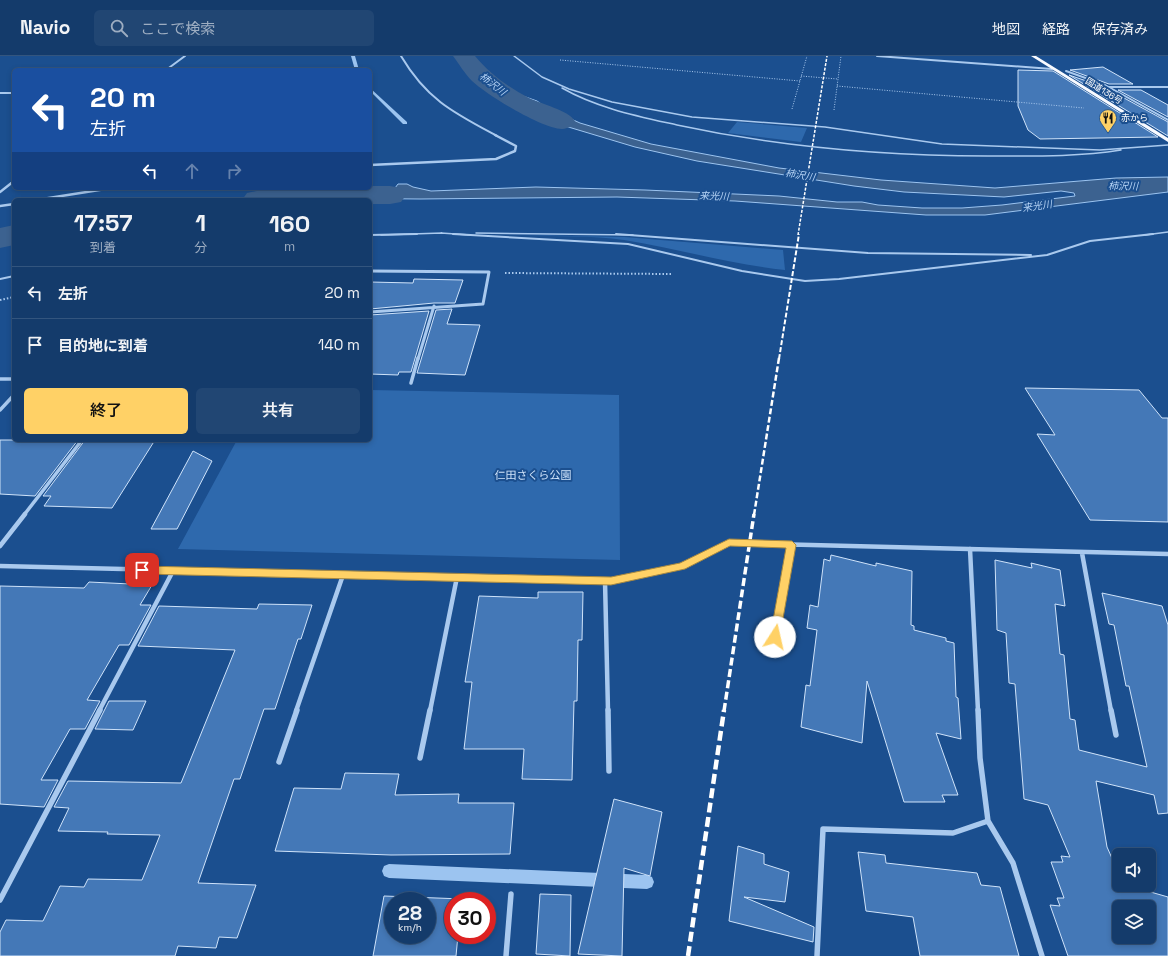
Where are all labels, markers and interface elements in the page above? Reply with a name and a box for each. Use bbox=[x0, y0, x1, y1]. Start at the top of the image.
search box bbox=[94, 10, 374, 46]
text: Navio bbox=[20, 15, 70, 40]
icon: search bbox=[108, 17, 130, 39]
text: ここで検索 bbox=[140, 19, 215, 38]
text: 地図 bbox=[992, 20, 1020, 38]
text: 経路 bbox=[1042, 20, 1070, 38]
text: 保存済み bbox=[1092, 20, 1148, 38]
water label: 柿沢川 bbox=[477, 70, 510, 99]
street label: 国道136号 bbox=[1083, 75, 1125, 107]
text: 20 m bbox=[90, 79, 156, 115]
icon: left bbox=[24, 84, 76, 136]
restaurant icon: 赤から bbox=[1098, 108, 1118, 133]
place label: 赤から bbox=[1121, 112, 1148, 124]
text: 左折 bbox=[90, 117, 126, 140]
icon: left bbox=[139, 160, 161, 182]
icon: ahead bbox=[181, 160, 203, 182]
icon: right bbox=[223, 160, 245, 182]
water label: 柿沢川 bbox=[784, 166, 817, 184]
water label: 柿沢川 bbox=[1108, 179, 1139, 193]
water label: 来光川 bbox=[699, 189, 730, 203]
water label: 来光川 bbox=[1021, 197, 1054, 215]
text: 17:57 bbox=[74, 207, 132, 238]
text: 1 bbox=[195, 207, 206, 238]
text: 160 bbox=[269, 208, 310, 239]
text: m bbox=[284, 238, 295, 255]
text: 到着 bbox=[90, 239, 116, 256]
text: 分 bbox=[194, 239, 207, 256]
icon: left bbox=[24, 282, 46, 304]
text: 20 m bbox=[325, 283, 360, 302]
text: 左折 bbox=[58, 284, 88, 303]
icon: arrive bbox=[24, 334, 46, 356]
text: 140 m bbox=[318, 335, 360, 354]
text: 目的地に到着 bbox=[58, 336, 148, 355]
button: 終了 bbox=[24, 388, 188, 434]
button: 共有 bbox=[196, 388, 360, 434]
park label: 仁田さくら公園 bbox=[495, 468, 572, 482]
pin bbox=[125, 553, 159, 587]
icon: arrive bbox=[131, 559, 153, 581]
position arrow bbox=[754, 616, 796, 658]
map controls bbox=[1112, 848, 1156, 944]
button: sound bbox=[1112, 848, 1156, 892]
speed limit sign: 30 bbox=[444, 892, 496, 944]
text: 28 bbox=[398, 900, 422, 926]
button: layers bbox=[1112, 900, 1156, 944]
text: km/h bbox=[398, 921, 422, 934]

